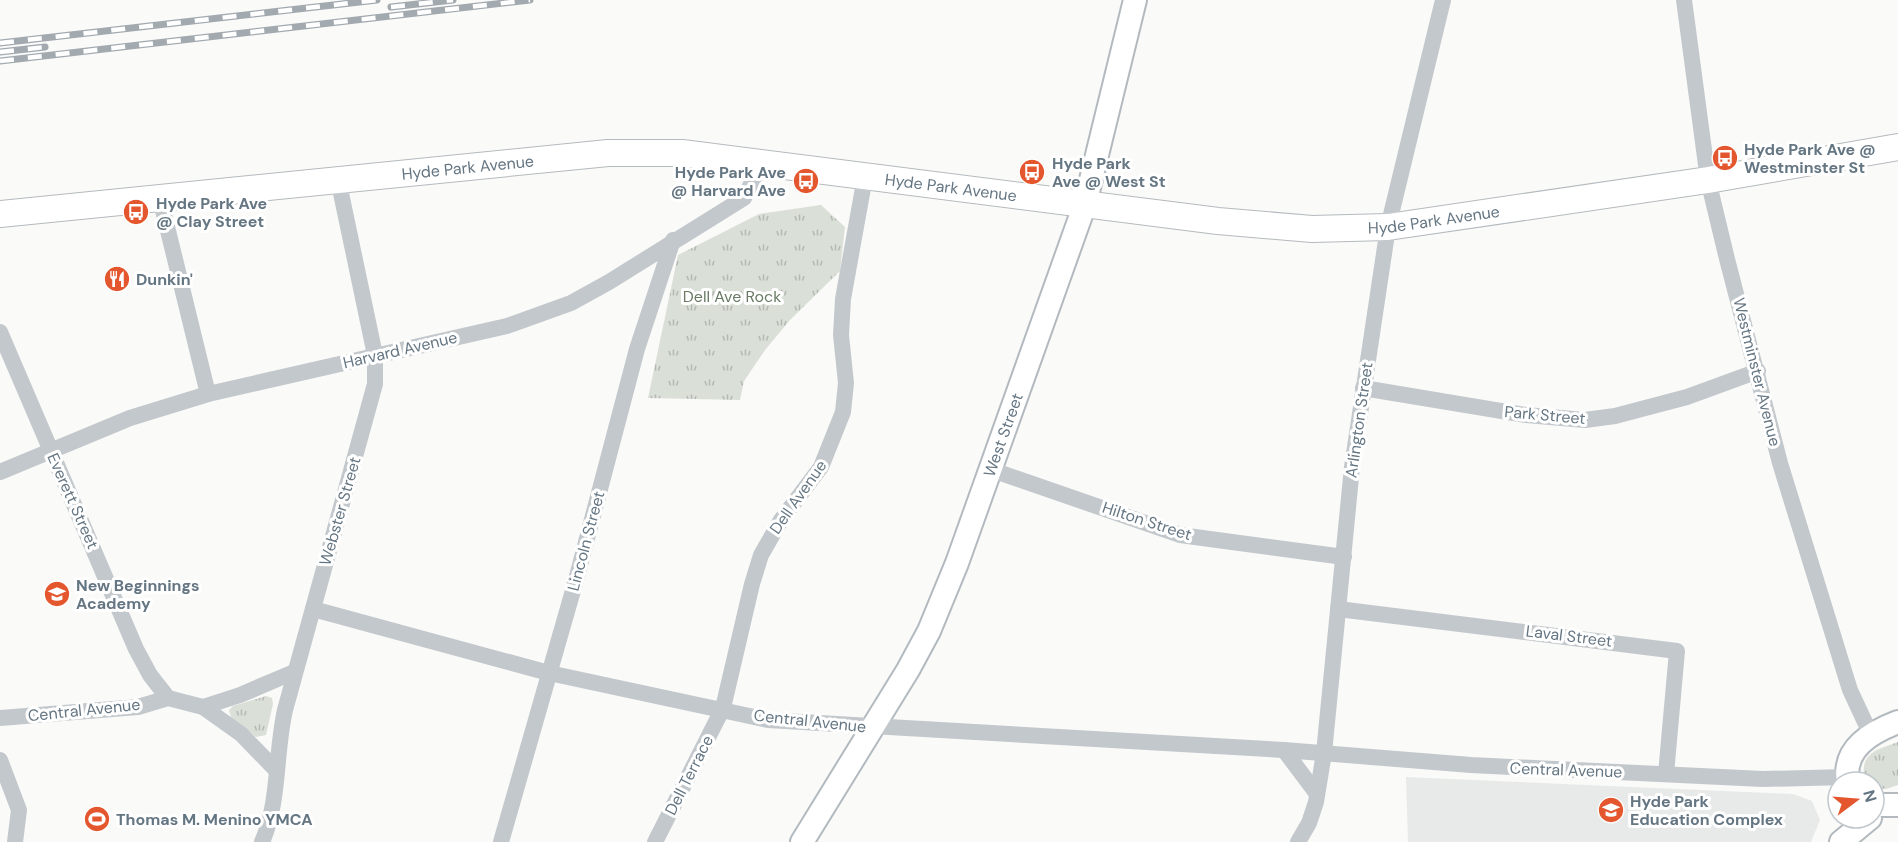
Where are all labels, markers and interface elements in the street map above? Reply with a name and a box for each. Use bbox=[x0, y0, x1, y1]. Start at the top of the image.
place label: Hyde Park Ave @ Westminster St bbox=[1744, 139, 1876, 178]
bus stop icon: Hyde Park Ave @ Westminster St bbox=[1710, 143, 1740, 173]
street label: Hyde Park Avenue bbox=[401, 150, 535, 184]
place label: Hyde Park Ave @ West St bbox=[1052, 153, 1166, 192]
bus stop icon: Hyde Park Ave @ West St bbox=[1017, 157, 1047, 187]
place label: Hyde Park Ave @ Harvard Ave bbox=[671, 162, 786, 201]
bus stop icon: Hyde Park Ave @ Harvard Ave bbox=[791, 166, 821, 196]
street label: Hyde Park Avenue bbox=[884, 168, 1018, 206]
place label: Hyde Park Ave @ Clay Street bbox=[156, 193, 267, 232]
bus stop icon: Hyde Park Ave @ Clay Street bbox=[121, 197, 151, 227]
street label: Hyde Park Avenue bbox=[1368, 200, 1501, 238]
restaurant icon: Dunkin' bbox=[102, 264, 132, 294]
place label: Dunkin' bbox=[136, 269, 193, 290]
park label: Dell Ave Rock bbox=[683, 286, 781, 307]
street label: Westminster Avenue bbox=[1728, 296, 1786, 448]
street label: Harvard Avenue bbox=[341, 327, 459, 373]
street label: Arlington Street bbox=[1341, 361, 1377, 479]
street label: West Street bbox=[978, 390, 1027, 479]
street label: Park Street bbox=[1504, 401, 1586, 429]
street label: Everett Street bbox=[43, 450, 103, 552]
street label: Webster Street bbox=[314, 454, 366, 568]
street label: Dell Avenue bbox=[765, 456, 831, 538]
street label: Lincoln Street bbox=[563, 489, 609, 593]
street label: Hilton Street bbox=[1100, 497, 1194, 545]
place label: New Beginnings Academy bbox=[76, 575, 199, 614]
school or university icon: New Beginnings Academy bbox=[42, 579, 72, 609]
street label: Laval Street bbox=[1525, 620, 1613, 652]
street label: Central Avenue bbox=[27, 694, 141, 726]
street label: Central Avenue bbox=[753, 705, 867, 737]
street label: Dell Terrace bbox=[660, 732, 718, 818]
street label: Central Avenue bbox=[1509, 758, 1623, 782]
north arrow bbox=[1826, 770, 1886, 830]
text: N bbox=[1858, 787, 1882, 805]
place label: Hyde Park Education Complex bbox=[1630, 791, 1783, 830]
school or university icon: Hyde Park Education Complex bbox=[1596, 795, 1626, 825]
sports icon: Thomas M. Menino YMCA bbox=[82, 804, 112, 834]
place label: Thomas M. Menino YMCA bbox=[116, 809, 313, 830]

